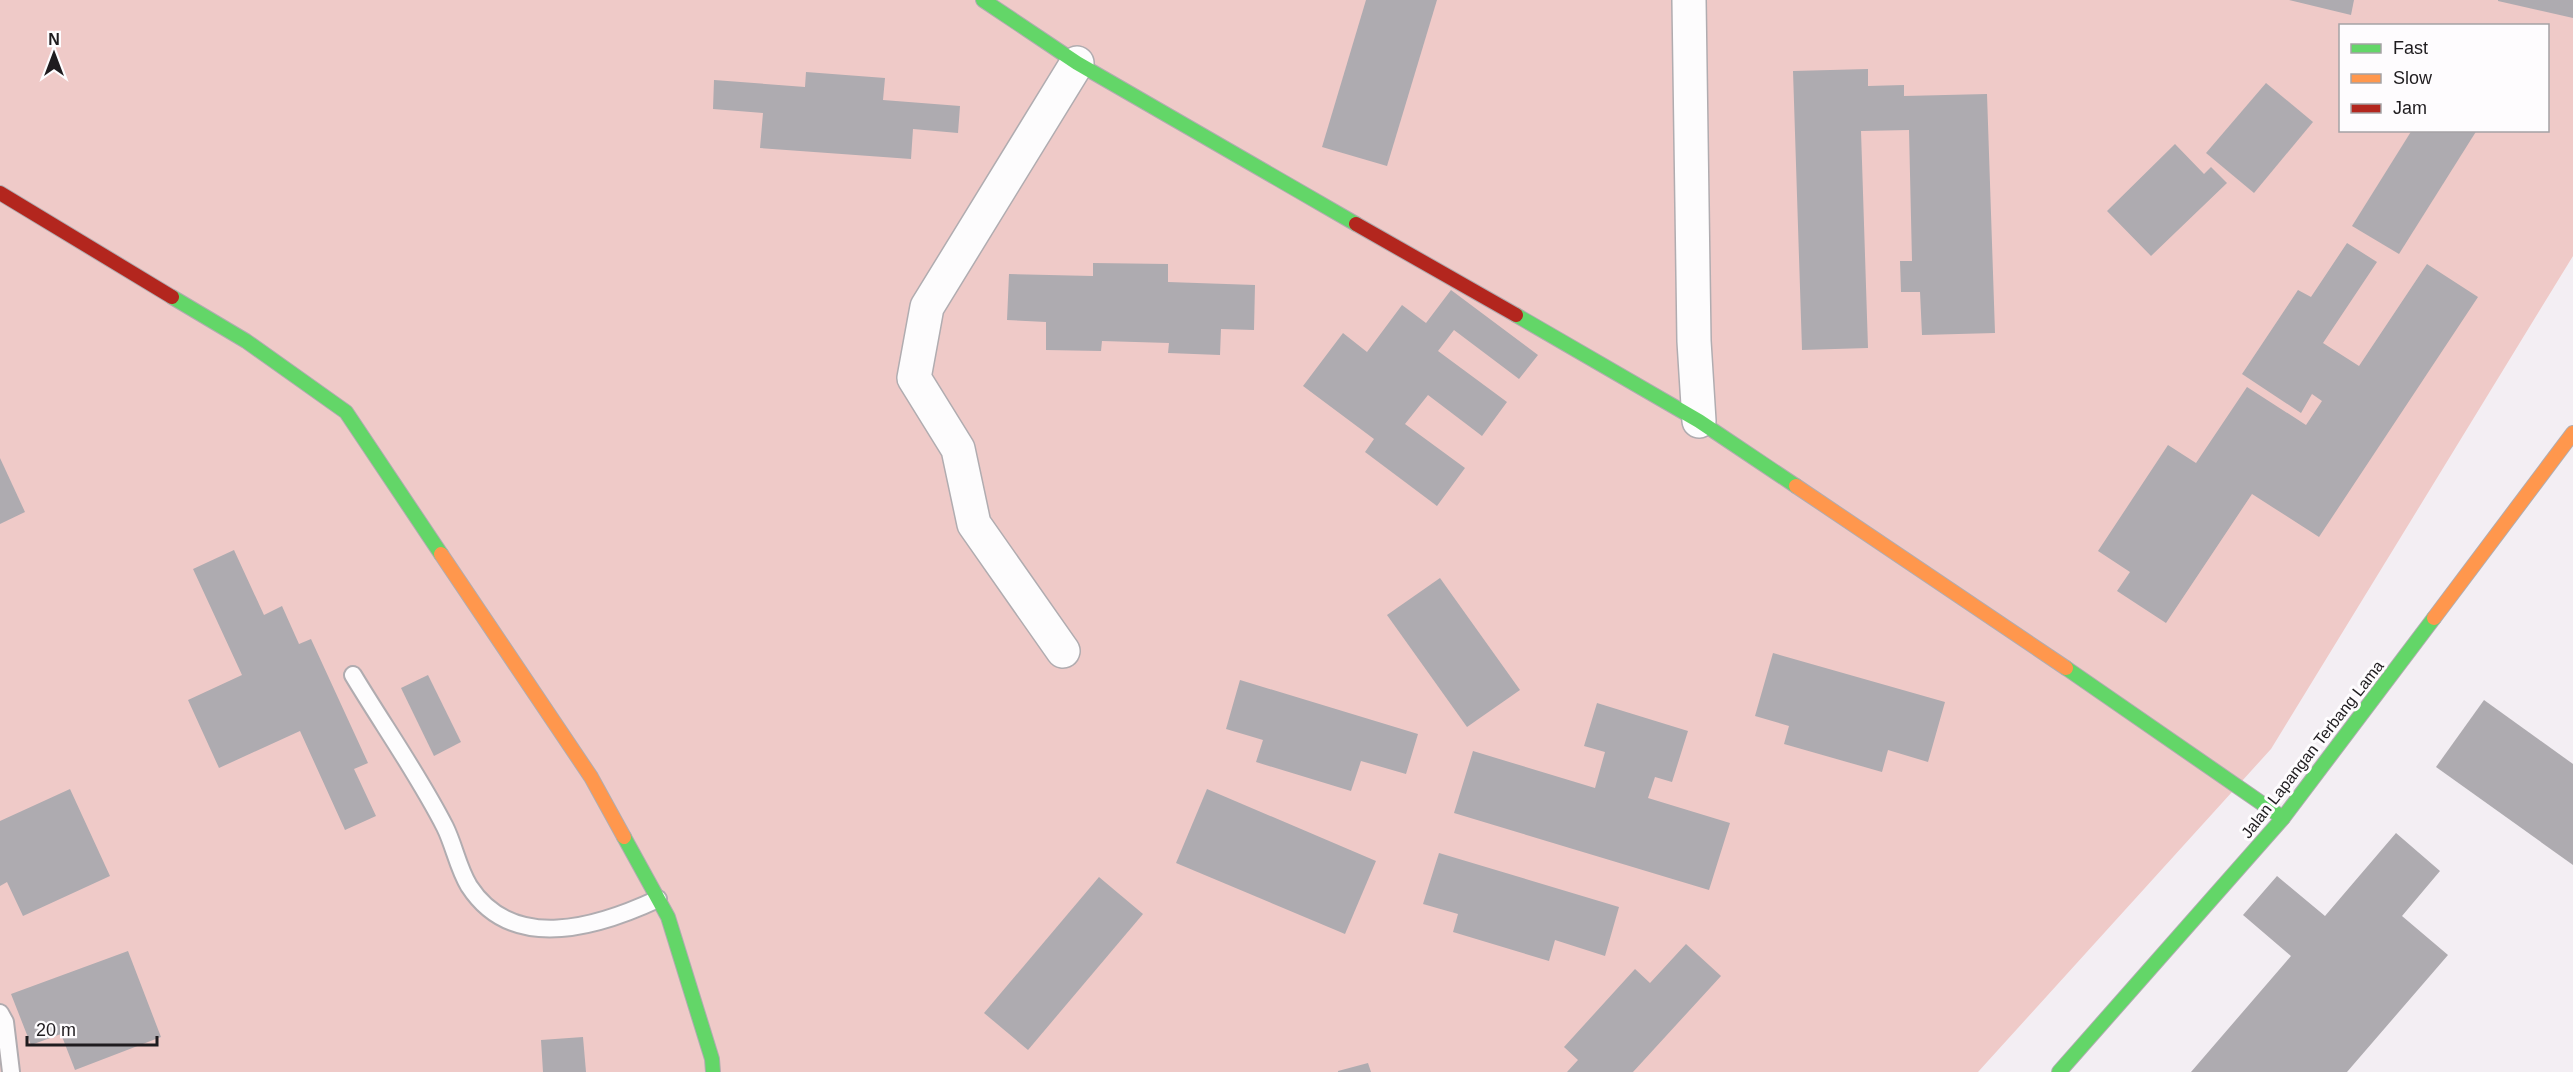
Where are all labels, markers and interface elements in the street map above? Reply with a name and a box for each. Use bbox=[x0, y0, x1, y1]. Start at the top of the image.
north arrow bbox=[24, 24, 84, 84]
legend bbox=[2339, 24, 2549, 132]
text: N bbox=[48, 31, 60, 48]
text: Fast bbox=[2393, 38, 2428, 58]
text: Slow bbox=[2393, 68, 2433, 88]
text: Jam bbox=[2393, 98, 2427, 118]
street label: Jalan Lapangan Terbang Lama bbox=[2238, 657, 2387, 841]
scale bar bbox=[27, 1009, 158, 1047]
text: 20 m bbox=[36, 1020, 76, 1040]

